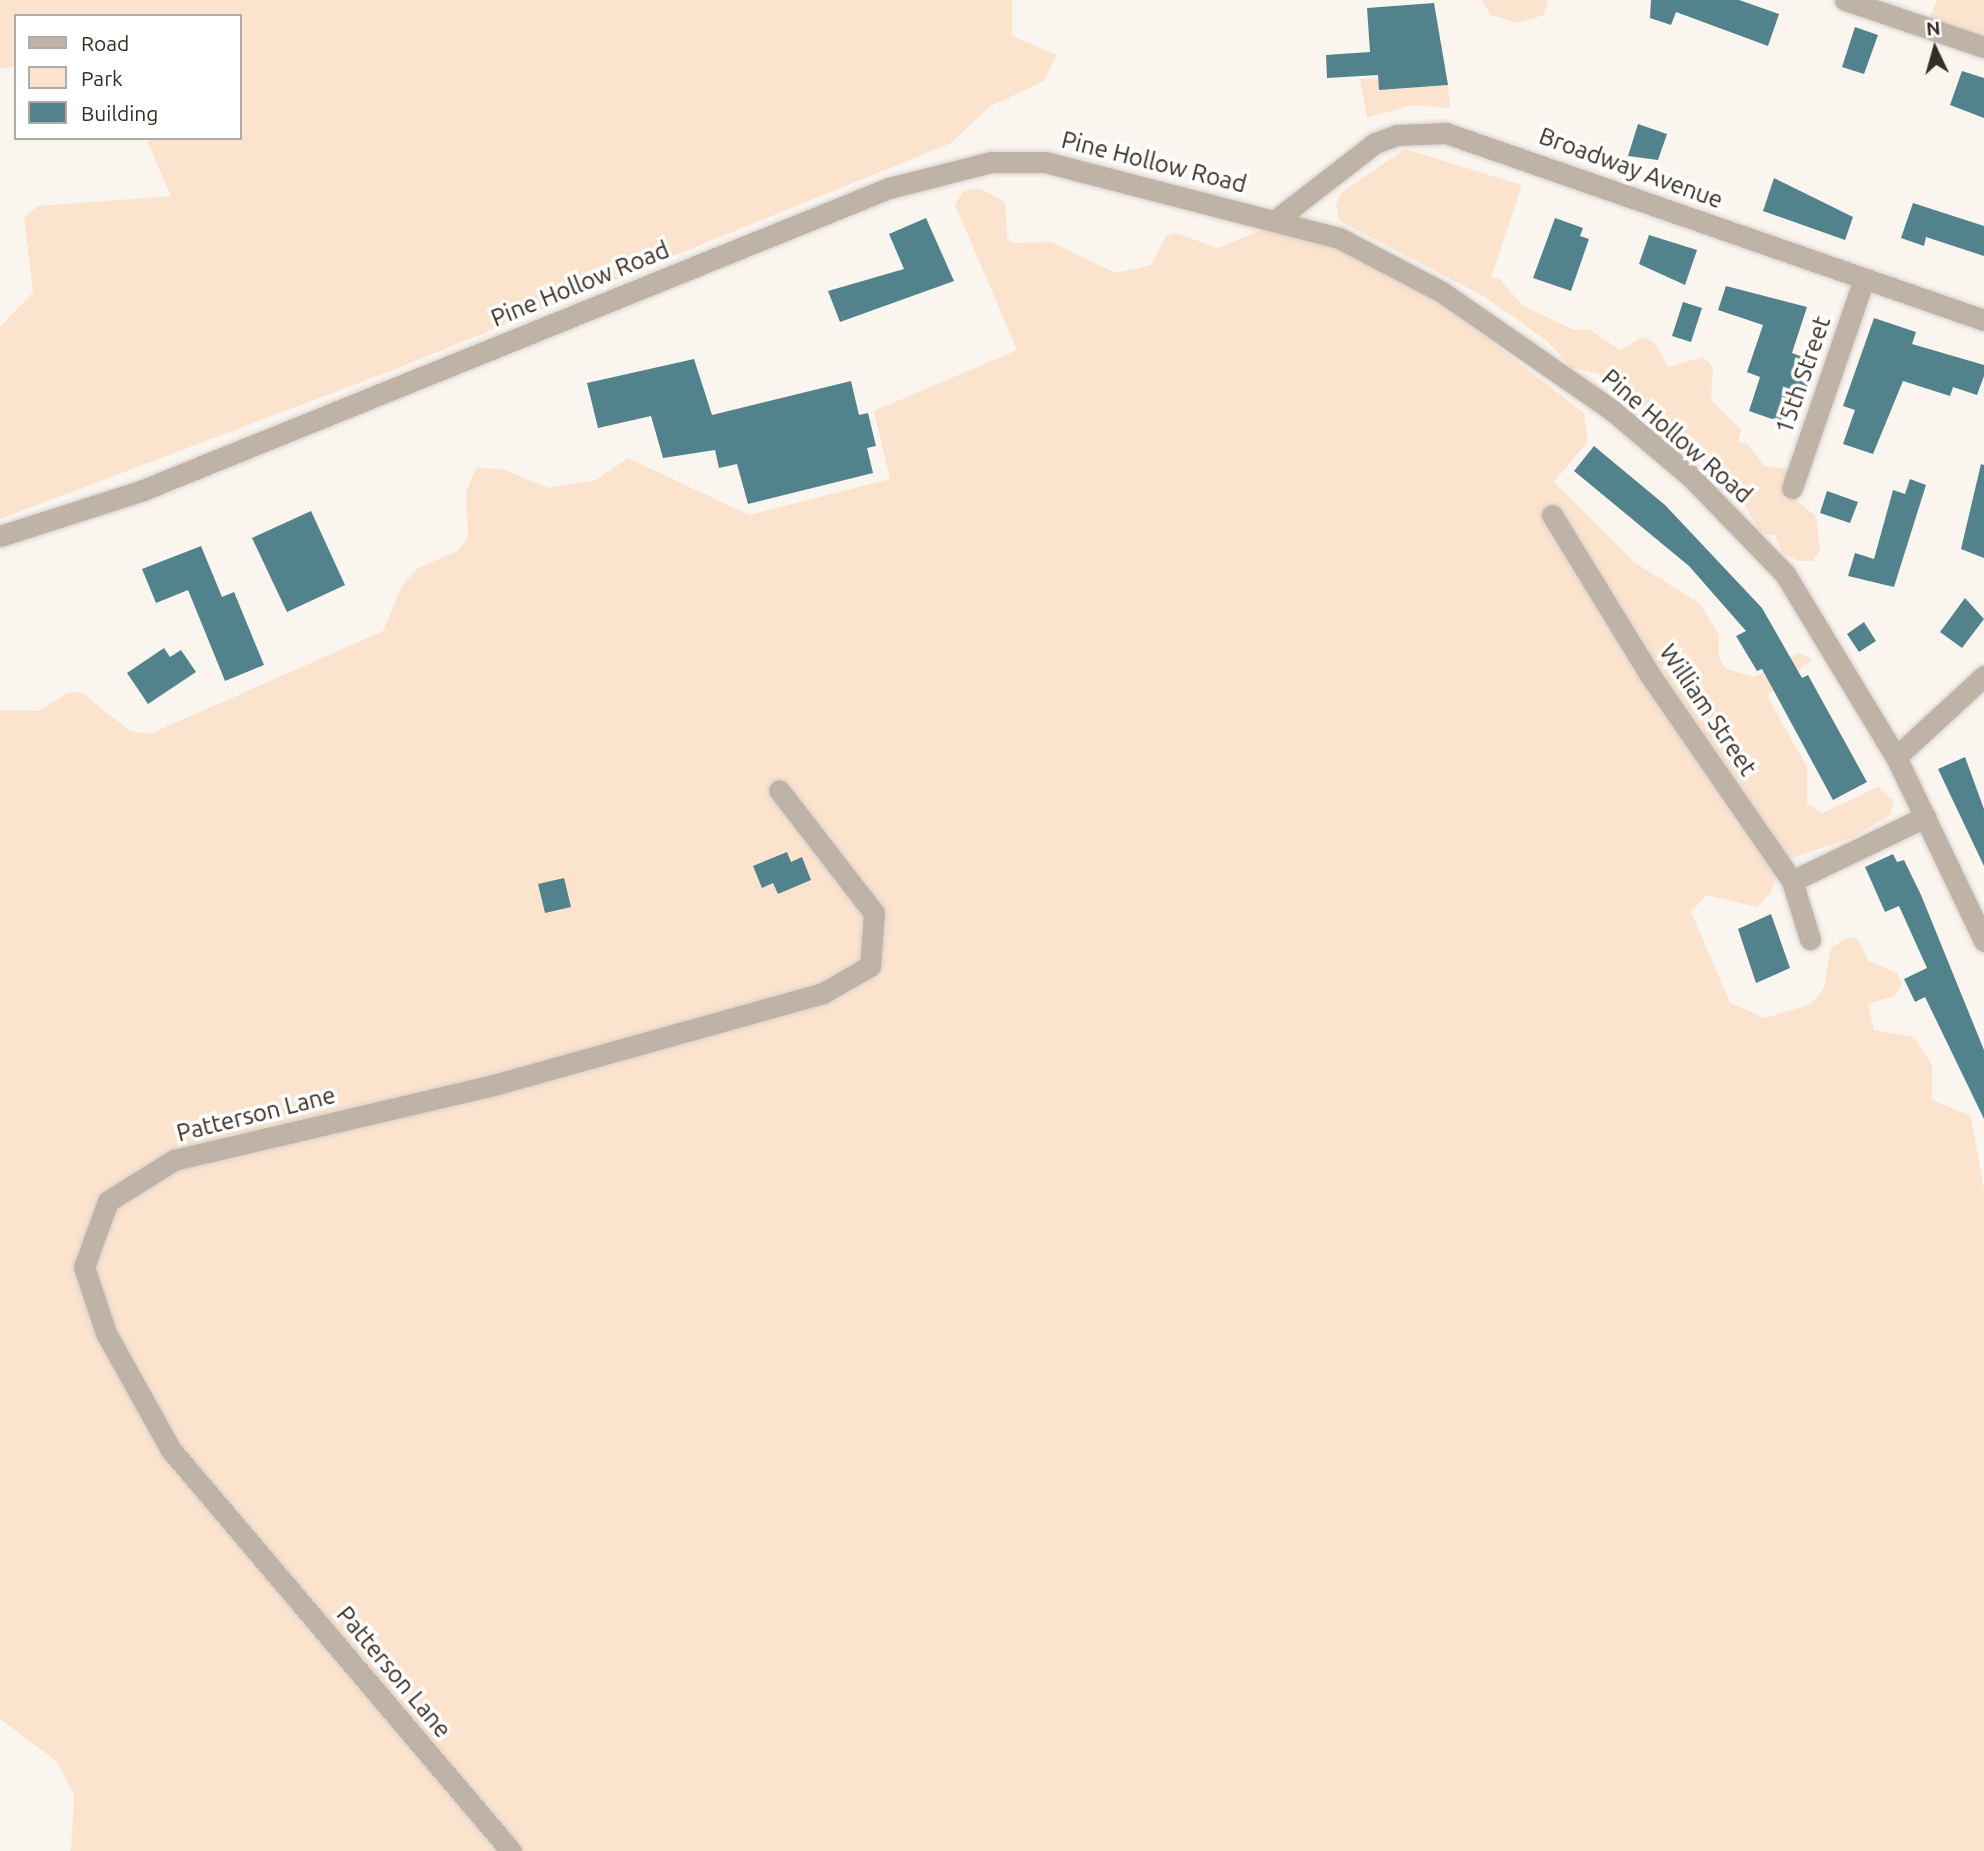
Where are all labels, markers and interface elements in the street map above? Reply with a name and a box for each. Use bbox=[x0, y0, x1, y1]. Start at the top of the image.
legend bbox=[14, 14, 242, 140]
north arrow bbox=[1900, 14, 1970, 84]
text: N bbox=[1925, 17, 1941, 40]
text: Road bbox=[81, 31, 129, 55]
text: Park bbox=[81, 66, 123, 90]
text: Building bbox=[81, 101, 158, 125]
street label: Broadway Avenue bbox=[1535, 121, 1727, 215]
street label: Pine Hollow Road bbox=[1059, 125, 1249, 199]
street label: Pine Hollow Road bbox=[487, 235, 673, 333]
street label: 15th Street bbox=[1769, 312, 1837, 438]
street label: Pine Hollow Road bbox=[1596, 363, 1758, 509]
street label: William Street bbox=[1653, 639, 1763, 781]
street label: Patterson Lane bbox=[174, 1080, 338, 1148]
street label: Patterson Lane bbox=[331, 1600, 457, 1744]

